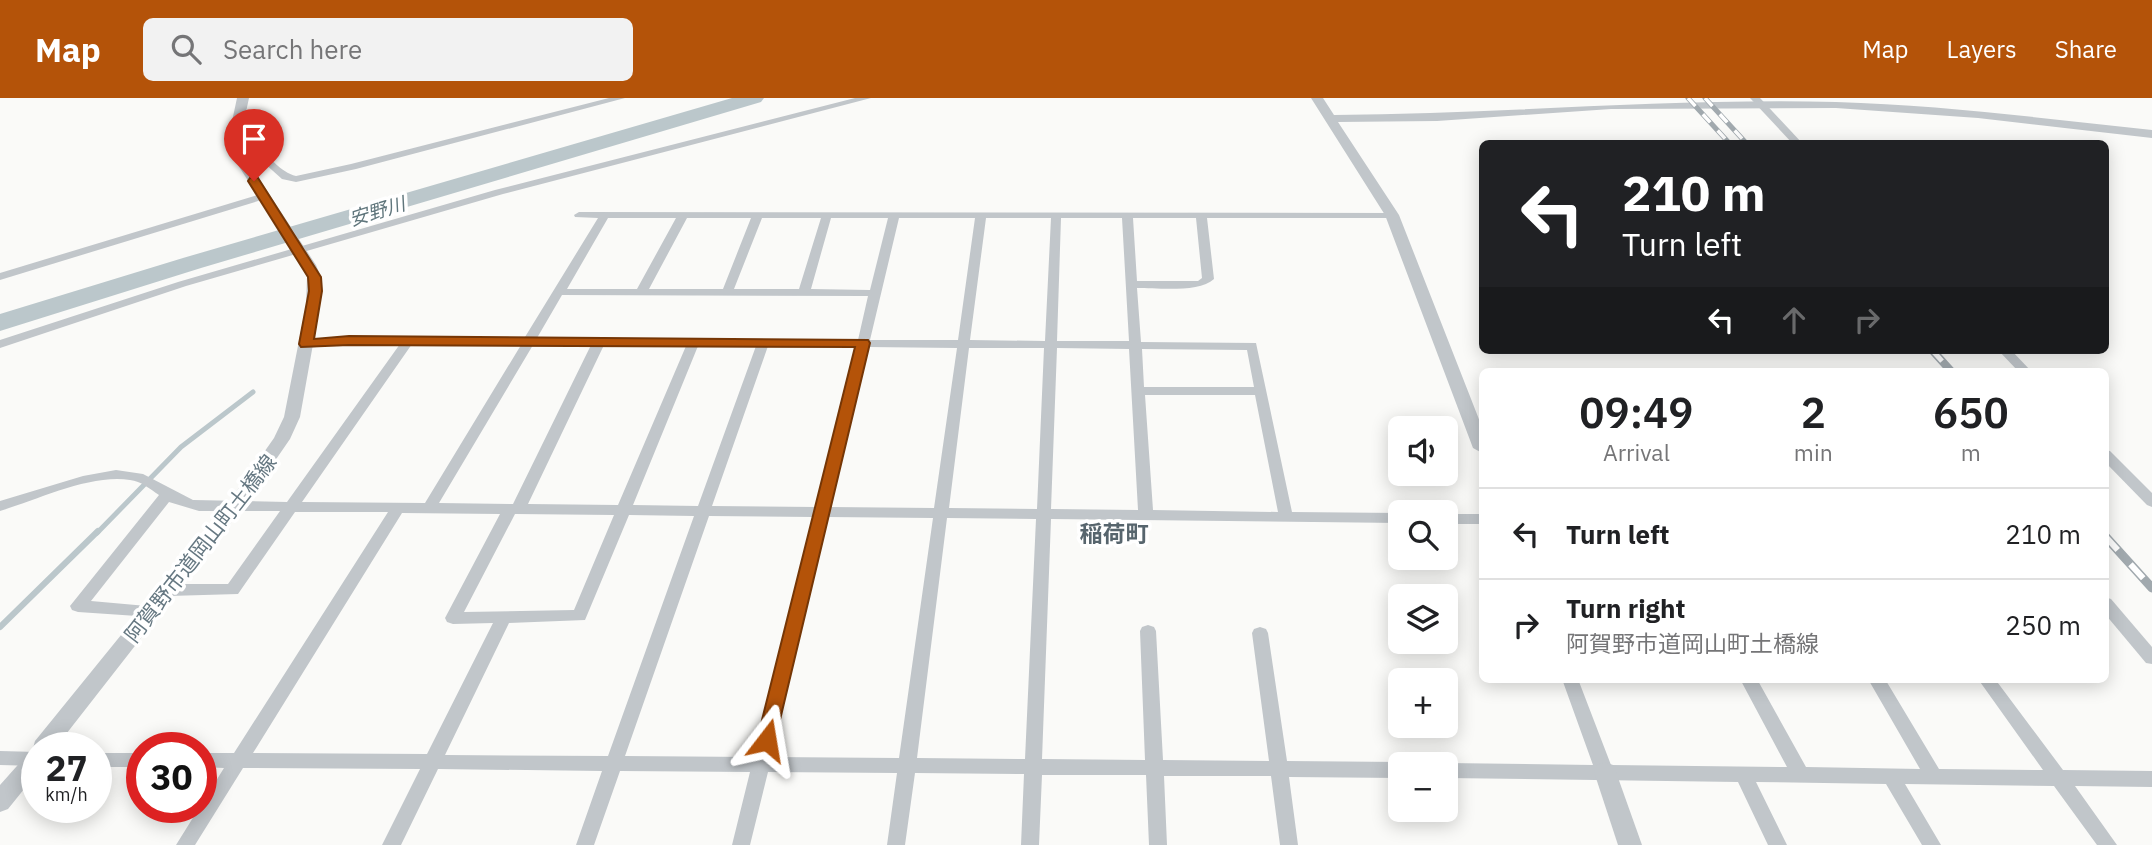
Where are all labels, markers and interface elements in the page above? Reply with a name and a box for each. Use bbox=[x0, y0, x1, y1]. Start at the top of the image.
search box bbox=[143, 18, 633, 81]
text: Map bbox=[35, 28, 101, 71]
icon: search bbox=[167, 30, 205, 68]
text: Search here bbox=[223, 32, 362, 66]
text: Map bbox=[1862, 33, 1909, 65]
text: Layers bbox=[1947, 33, 2017, 65]
text: Share bbox=[2055, 33, 2117, 65]
pin bbox=[224, 109, 284, 181]
icon: arrive bbox=[235, 120, 273, 158]
text: 210 m bbox=[1622, 161, 1766, 224]
icon: left bbox=[1507, 168, 1598, 259]
water label: 安野川 bbox=[346, 191, 410, 231]
text: Turn left bbox=[1622, 223, 1742, 265]
icon: left bbox=[1702, 301, 1740, 339]
icon: ahead bbox=[1775, 301, 1813, 339]
icon: right bbox=[1848, 301, 1886, 339]
text: 09:49 bbox=[1579, 385, 1694, 440]
text: 2 bbox=[1801, 385, 1826, 440]
text: 650 bbox=[1933, 385, 2009, 440]
map controls bbox=[1388, 416, 1458, 822]
button: sound bbox=[1388, 416, 1458, 486]
text: Arrival bbox=[1603, 437, 1670, 467]
text: min bbox=[1794, 437, 1833, 467]
text: m bbox=[1961, 437, 1981, 467]
street label: 阿賀野市道岡山町土橋線 bbox=[118, 448, 282, 648]
button: search bbox=[1388, 500, 1458, 570]
icon: left bbox=[1507, 515, 1545, 553]
text: Turn left bbox=[1566, 517, 1669, 551]
text: 210 m bbox=[2005, 517, 2081, 551]
district label: 稲荷町 bbox=[1080, 518, 1149, 548]
button: layers bbox=[1388, 584, 1458, 654]
text: Turn right bbox=[1566, 591, 1685, 625]
icon: right bbox=[1507, 606, 1545, 644]
text: 250 m bbox=[2005, 608, 2081, 642]
text: 阿賀野市道岡山町土橋線 bbox=[1566, 628, 1819, 658]
button: + bbox=[1388, 668, 1458, 738]
position arrow bbox=[730, 703, 804, 777]
speed limit sign: 30 bbox=[126, 732, 217, 823]
text: 27 bbox=[45, 745, 88, 791]
button: − bbox=[1388, 752, 1458, 822]
text: km/h bbox=[45, 783, 88, 806]

